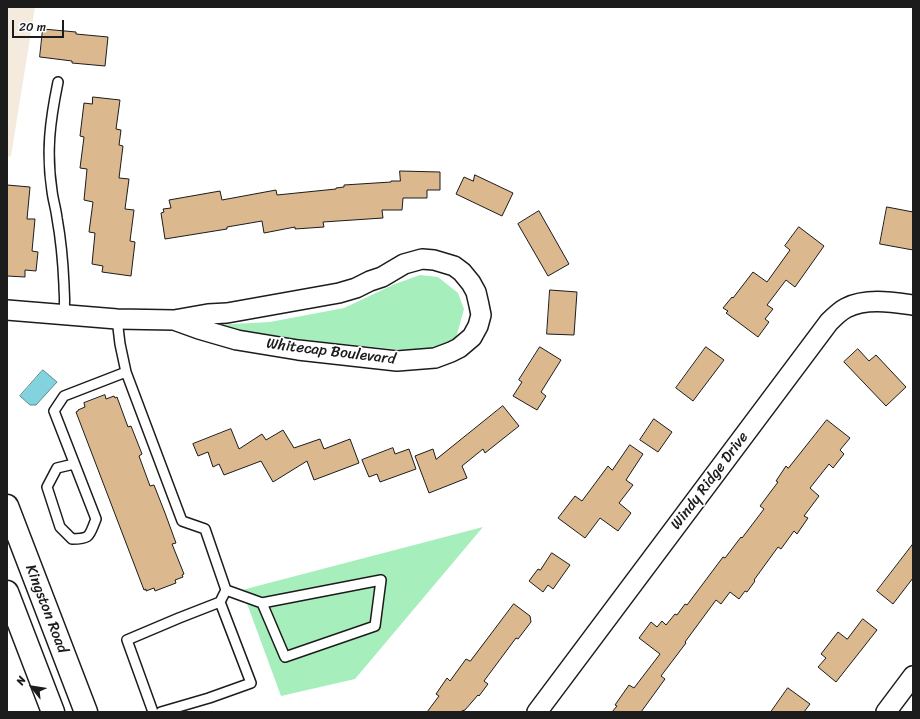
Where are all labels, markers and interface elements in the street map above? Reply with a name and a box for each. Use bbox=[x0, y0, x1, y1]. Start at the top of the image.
scale bar bbox=[14, 12, 66, 38]
text: 20 m bbox=[19, 16, 46, 38]
street label: Whitecap Boulevard bbox=[265, 335, 397, 369]
street label: Windy Ridge Drive bbox=[667, 429, 753, 533]
street label: Kingston Road bbox=[21, 562, 71, 656]
north arrow bbox=[12, 667, 52, 707]
text: N bbox=[11, 673, 31, 689]

